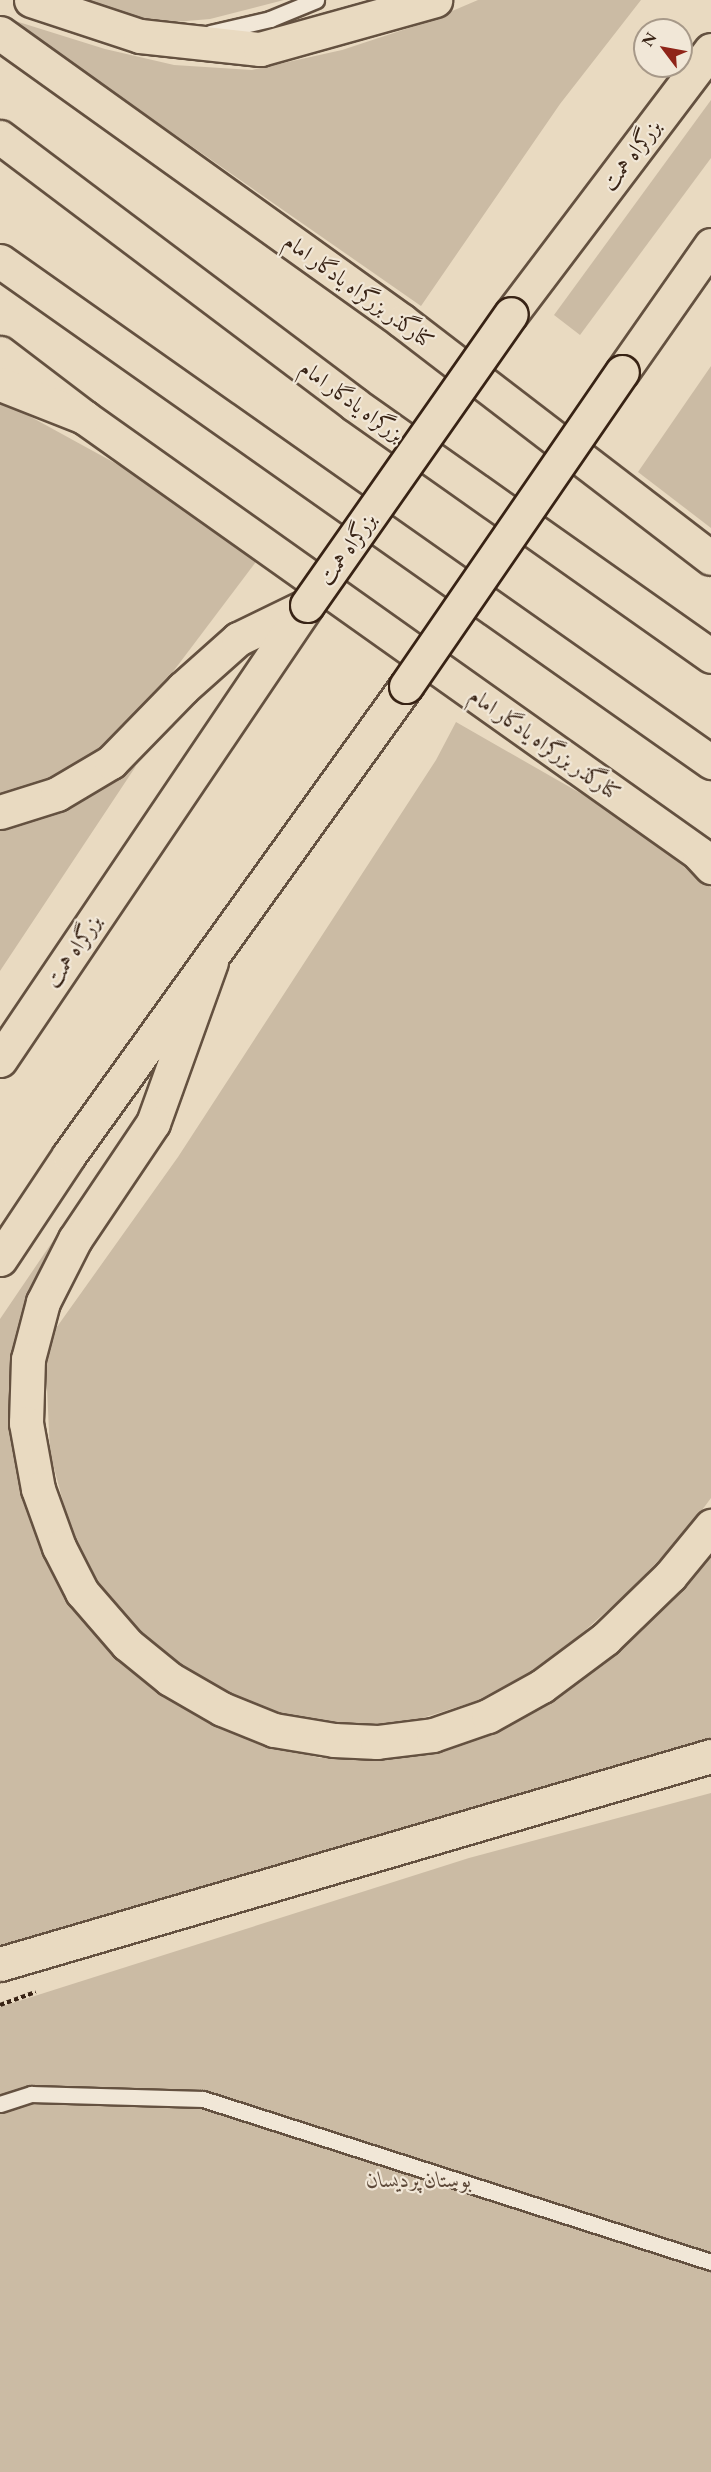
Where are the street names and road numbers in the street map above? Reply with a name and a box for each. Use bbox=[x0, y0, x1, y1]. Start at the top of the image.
street label: بزرگراه همت bbox=[596, 114, 666, 196]
street label: کنارگذر بزرگراه یادگار امام bbox=[279, 228, 439, 354]
street label: بزرگراه یادگار امام bbox=[295, 354, 409, 448]
street label: بزرگراه همت bbox=[312, 508, 382, 590]
street label: کنارگذر بزرگراه یادگار امام bbox=[464, 682, 626, 806]
street label: بزرگراه همت bbox=[39, 909, 107, 993]

